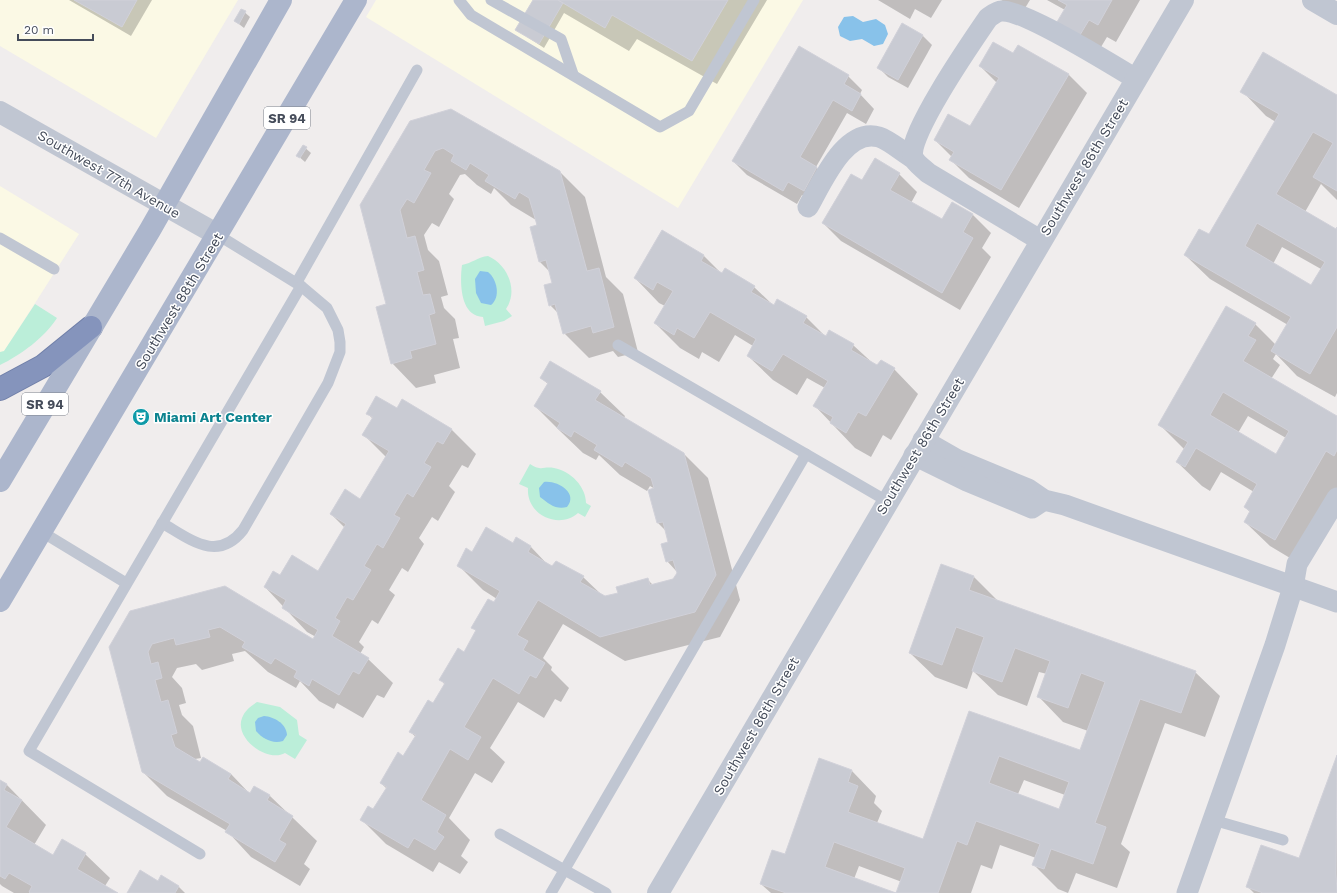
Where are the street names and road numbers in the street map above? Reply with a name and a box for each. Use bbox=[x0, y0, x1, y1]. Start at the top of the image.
street label: Southwest 86th Street bbox=[1037, 96, 1131, 238]
road number: SR 94 bbox=[264, 107, 310, 129]
street label: Southwest 77th Avenue bbox=[35, 127, 183, 221]
street label: Southwest 88th Street bbox=[132, 230, 226, 372]
street label: Southwest 86th Street bbox=[873, 375, 967, 517]
road number: SR 94 bbox=[22, 393, 68, 415]
street label: Southwest 86th Street bbox=[710, 654, 802, 798]

